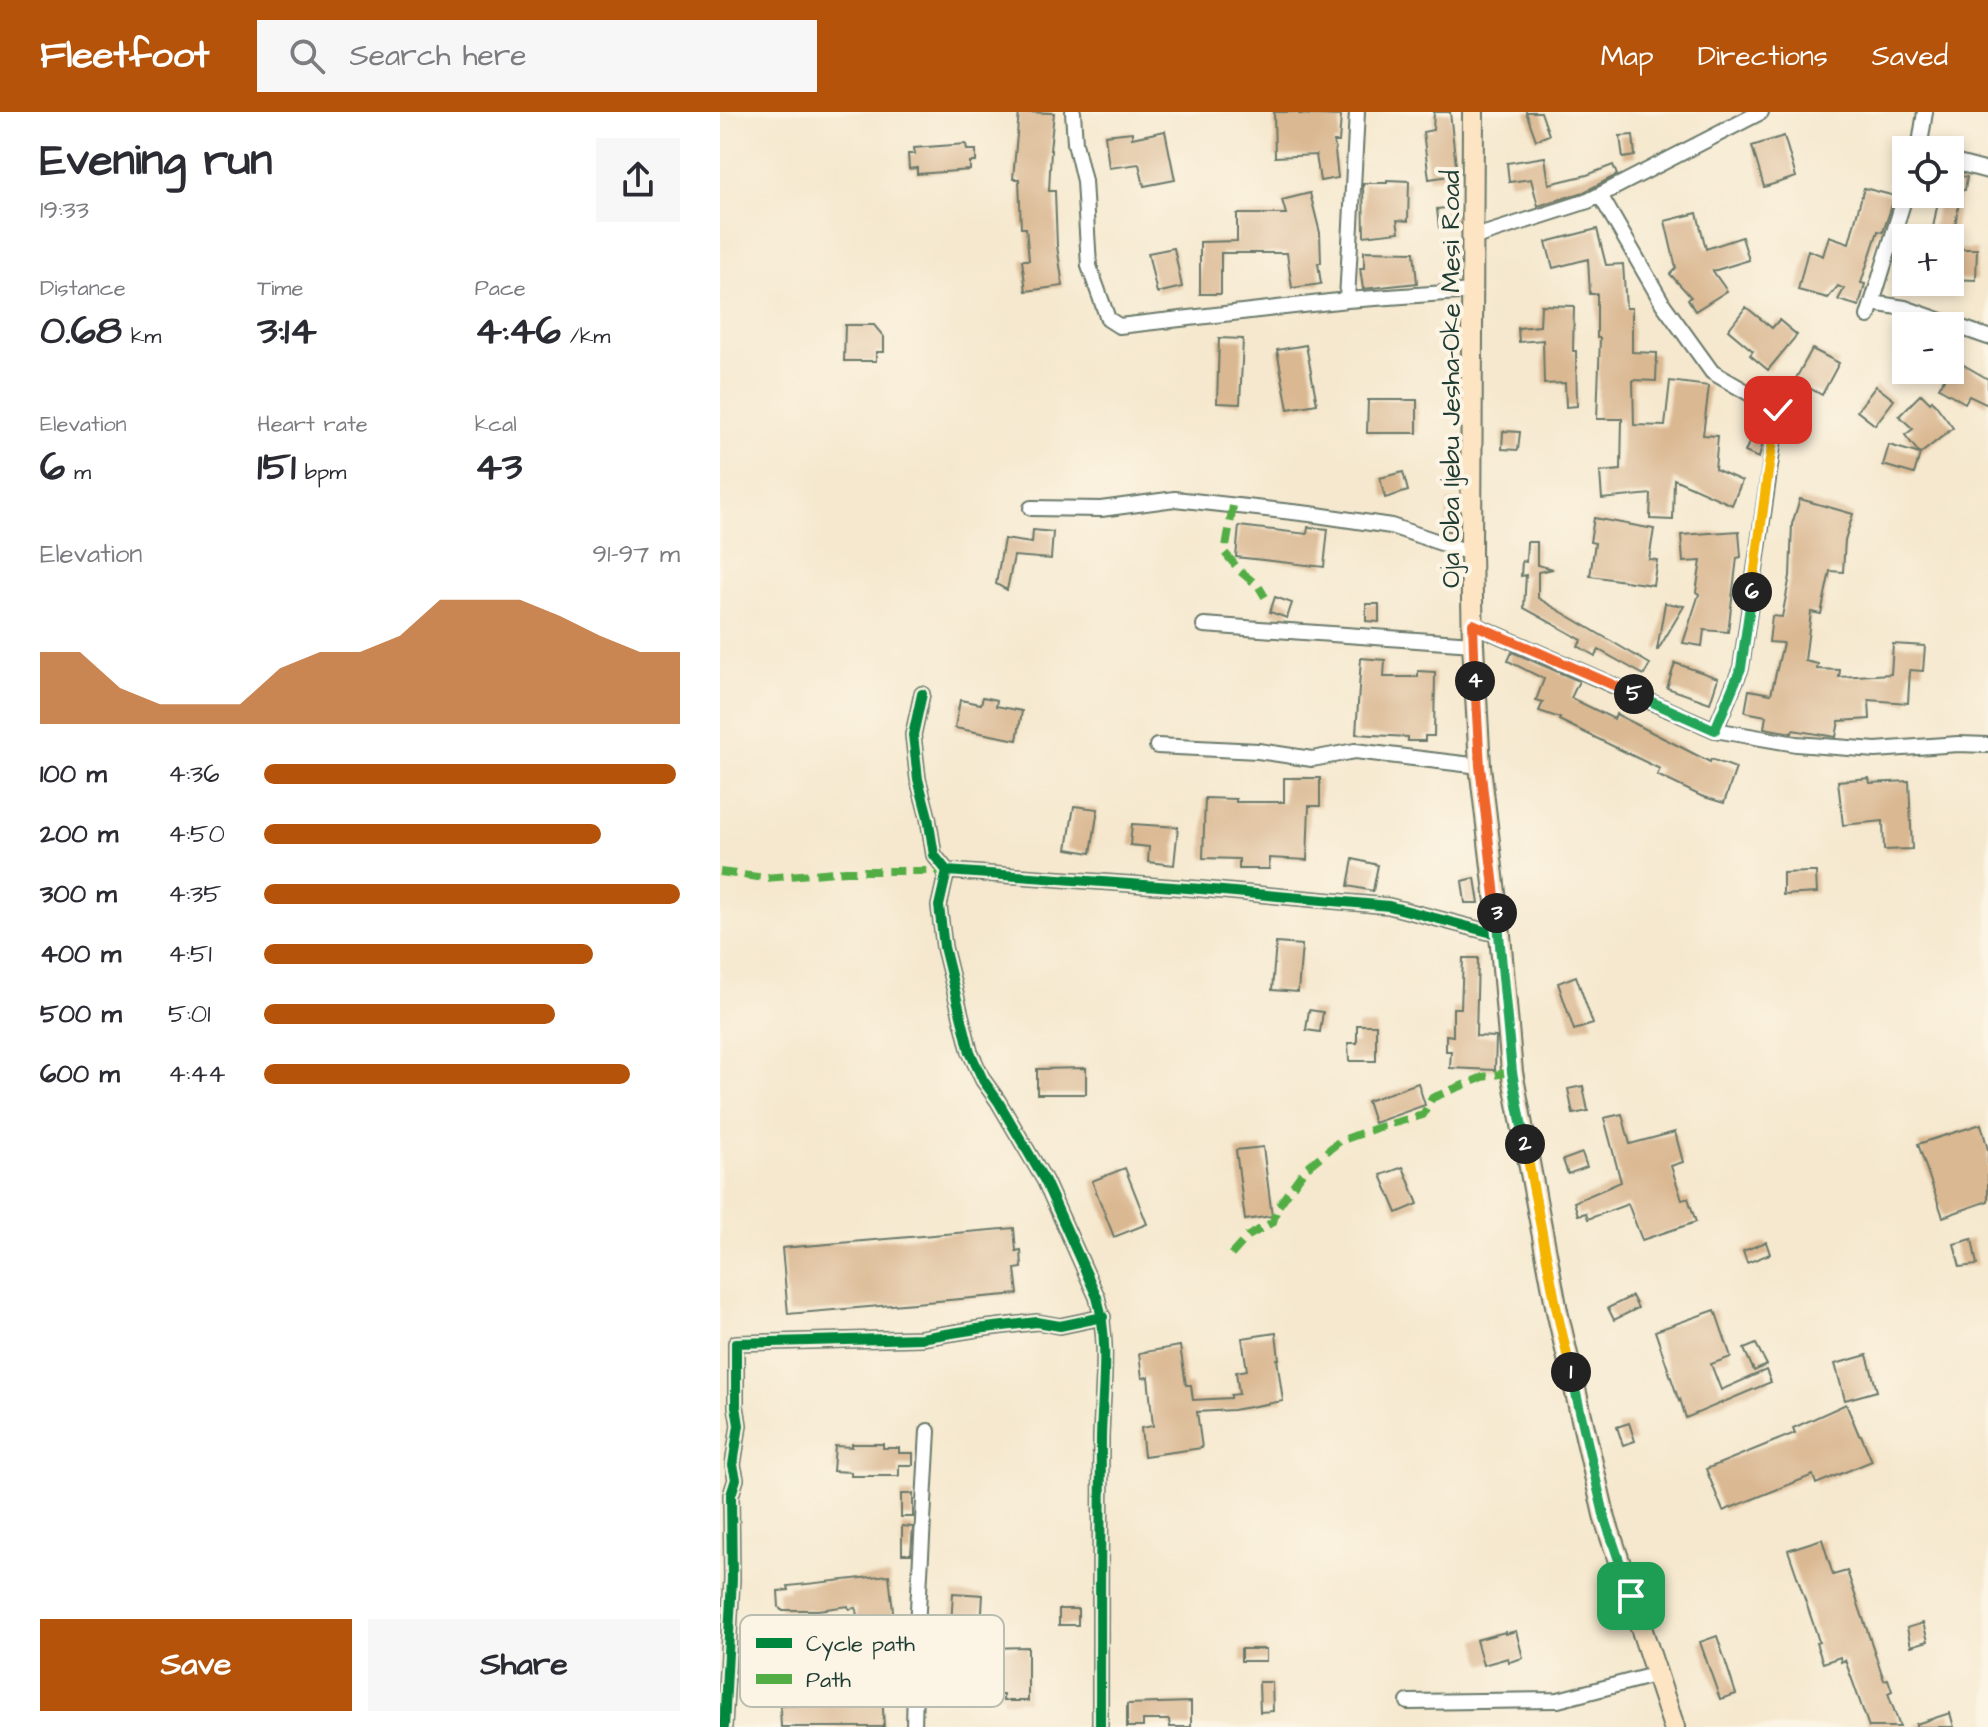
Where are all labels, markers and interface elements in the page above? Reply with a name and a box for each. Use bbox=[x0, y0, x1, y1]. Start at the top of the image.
search box bbox=[257, 20, 817, 92]
text: Fleetfoot bbox=[40, 30, 209, 82]
icon: search bbox=[285, 34, 329, 78]
text: Search here bbox=[349, 35, 527, 77]
text: Map bbox=[1601, 37, 1654, 76]
text: Directions bbox=[1698, 37, 1828, 76]
text: Saved bbox=[1872, 37, 1948, 76]
text: Evening run bbox=[40, 131, 272, 192]
map controls bbox=[1892, 136, 1964, 384]
button: locate bbox=[1892, 136, 1964, 208]
button: share bbox=[596, 138, 680, 222]
street label: Oja Oba Ijebu Jesha-Oke Mesi Road bbox=[1433, 170, 1469, 588]
text: 19:33 bbox=[40, 192, 89, 228]
button: + bbox=[1892, 224, 1964, 296]
text: Distance bbox=[40, 273, 126, 304]
text: Time bbox=[257, 273, 303, 304]
text: Pace bbox=[475, 273, 526, 304]
text: 0.68 bbox=[40, 304, 122, 359]
text: 3:14 bbox=[257, 304, 317, 359]
text: 4:46 bbox=[475, 304, 561, 359]
button: − bbox=[1892, 312, 1964, 384]
text: km bbox=[122, 321, 161, 352]
text: /km bbox=[561, 321, 610, 352]
pin bbox=[1744, 376, 1812, 444]
icon: check bbox=[1756, 388, 1800, 432]
text: Elevation bbox=[40, 409, 127, 440]
text: Heart rate bbox=[257, 409, 368, 440]
text: kcal bbox=[475, 409, 517, 440]
text: 6 bbox=[40, 440, 65, 495]
text: 151 bbox=[257, 440, 296, 495]
text: 43 bbox=[475, 440, 522, 495]
text: m bbox=[65, 457, 91, 488]
text: bpm bbox=[296, 457, 346, 488]
text: Elevation bbox=[40, 536, 142, 572]
text: 91–97 m bbox=[592, 536, 680, 572]
pin: 6 bbox=[1732, 572, 1772, 612]
text: 6 bbox=[1745, 576, 1759, 607]
pin: 4 bbox=[1455, 661, 1495, 701]
text: 4 bbox=[1468, 665, 1482, 696]
pin: 5 bbox=[1614, 674, 1654, 714]
text: 5 bbox=[1626, 678, 1642, 709]
text: 100 m bbox=[40, 756, 107, 792]
text: 4:36 bbox=[168, 756, 220, 792]
text: 200 m bbox=[40, 816, 118, 852]
text: 4:50 bbox=[168, 816, 225, 852]
text: 300 m bbox=[40, 876, 117, 912]
text: 4:35 bbox=[168, 876, 222, 912]
pin: 3 bbox=[1477, 893, 1517, 933]
text: 3 bbox=[1491, 897, 1503, 928]
text: 400 m bbox=[40, 936, 121, 972]
text: 4:51 bbox=[168, 936, 212, 972]
text: 500 m bbox=[40, 996, 122, 1032]
text: 5:01 bbox=[168, 996, 210, 1032]
text: 600 m bbox=[40, 1056, 120, 1092]
text: 4:44 bbox=[168, 1056, 225, 1092]
pin: 2 bbox=[1505, 1124, 1545, 1164]
text: 2 bbox=[1519, 1128, 1531, 1159]
pin: 1 bbox=[1551, 1352, 1591, 1392]
text: 1 bbox=[1570, 1356, 1572, 1387]
pin bbox=[1597, 1562, 1665, 1630]
icon: arrive bbox=[1609, 1574, 1653, 1618]
legend bbox=[740, 1615, 1004, 1707]
button: Save bbox=[40, 1619, 352, 1711]
button: Share bbox=[368, 1619, 680, 1711]
text: Cycle path bbox=[806, 1629, 915, 1661]
text: Path bbox=[806, 1665, 851, 1696]

